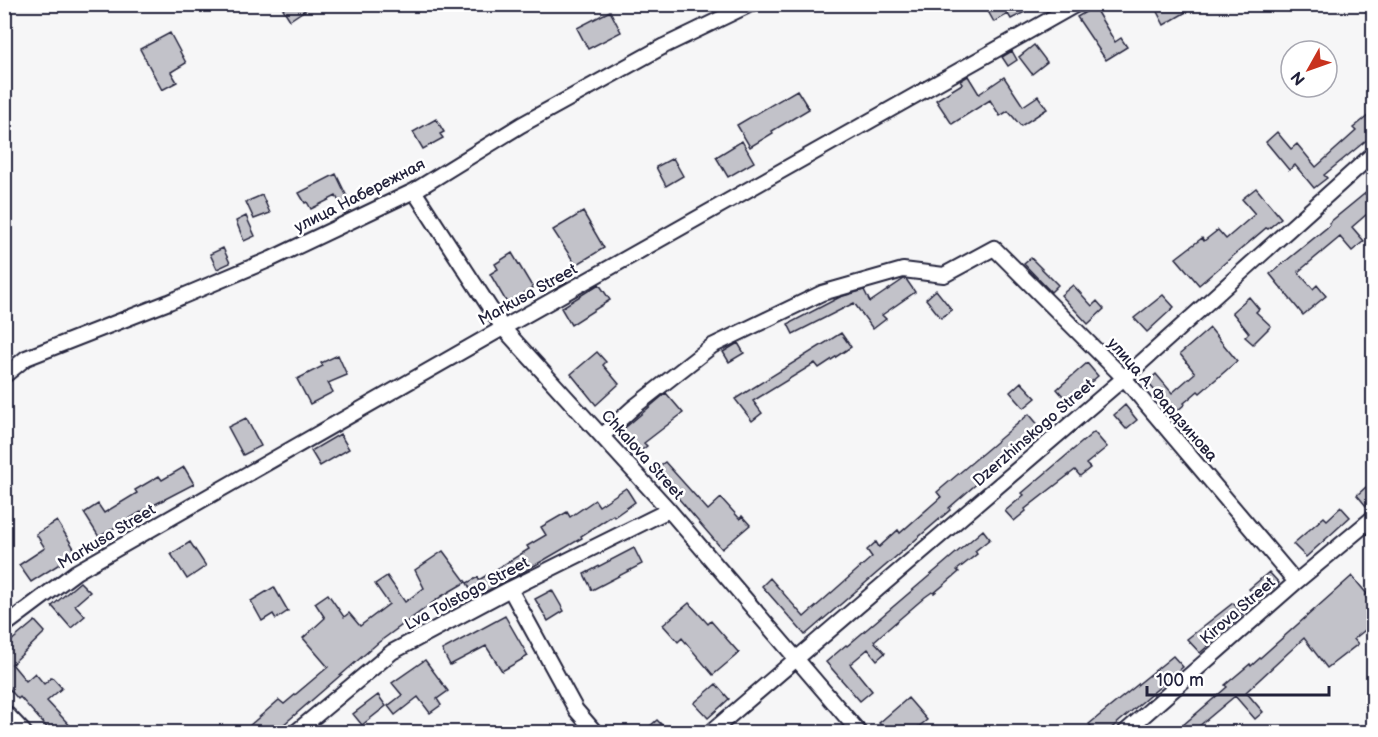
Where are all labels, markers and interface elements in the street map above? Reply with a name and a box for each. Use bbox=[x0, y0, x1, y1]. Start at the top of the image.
north arrow bbox=[1279, 39, 1339, 99]
text: N bbox=[1288, 67, 1310, 88]
street label: улица Набережная bbox=[291, 155, 429, 237]
street label: Markusa Street bbox=[475, 260, 581, 330]
street label: улица А. Фардзинова bbox=[1103, 334, 1221, 466]
street label: Dzerzhinskogo Street bbox=[969, 375, 1099, 491]
street label: Chkalova Street bbox=[597, 406, 687, 504]
street label: Markusa Street bbox=[55, 500, 159, 574]
street label: Lva Tolstogo Street bbox=[402, 553, 532, 635]
street label: Kirova Street bbox=[1197, 573, 1279, 649]
scale bar bbox=[1147, 659, 1328, 697]
text: 100 m bbox=[1156, 670, 1204, 691]

